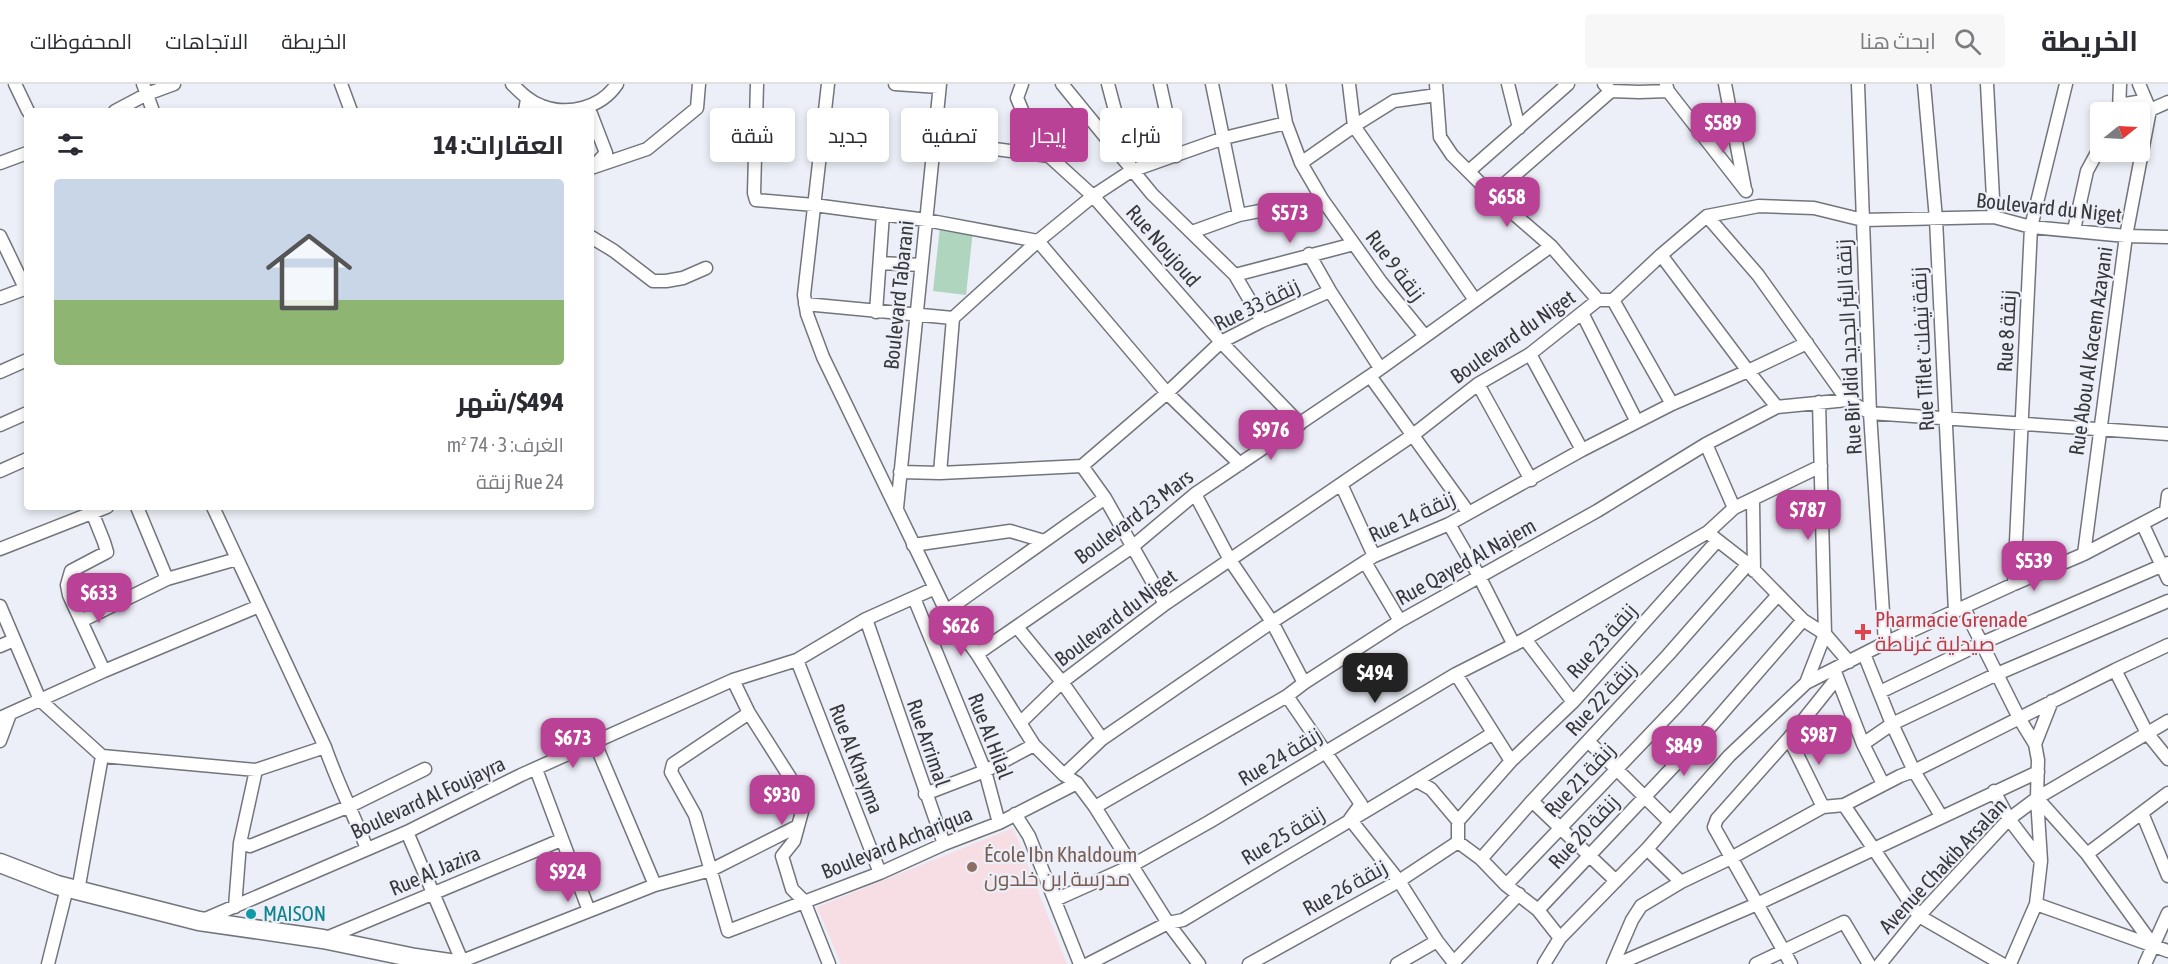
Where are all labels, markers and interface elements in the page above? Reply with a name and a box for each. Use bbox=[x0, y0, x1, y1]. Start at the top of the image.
search box bbox=[1585, 14, 2005, 68]
icon: search bbox=[1951, 25, 1984, 58]
text: الخريطة bbox=[2041, 25, 2138, 57]
text: ابحث هنا bbox=[1859, 28, 1936, 54]
text: المحفوظات bbox=[30, 29, 132, 53]
text: الاتجاهات bbox=[165, 29, 248, 53]
text: الخريطة bbox=[281, 29, 347, 53]
north arrow bbox=[2090, 102, 2150, 162]
map controls bbox=[2090, 102, 2150, 162]
pin: $589 bbox=[1687, 103, 1759, 154]
chip: شقة bbox=[710, 108, 795, 162]
chip: جديد bbox=[807, 108, 889, 162]
chip: تصفية bbox=[901, 108, 998, 162]
chip: إيجار bbox=[1010, 108, 1088, 162]
chip: شراء bbox=[1100, 108, 1182, 162]
text: $589 bbox=[1705, 111, 1741, 134]
icon: filters bbox=[54, 128, 87, 161]
text: العقارات: 14 bbox=[433, 130, 564, 160]
pin: $658 bbox=[1471, 177, 1543, 228]
text: $658 bbox=[1489, 185, 1525, 208]
street label: Boulevard du Niget bbox=[1975, 187, 2123, 227]
pin: $573 bbox=[1254, 193, 1326, 244]
street label: Rue Noujoud bbox=[1122, 200, 1206, 291]
text: $573 bbox=[1272, 201, 1308, 224]
icon: home bbox=[255, 218, 363, 326]
street label: Boulevard Tabarani bbox=[878, 219, 918, 371]
street label: Rue 9 زنقة bbox=[1361, 225, 1430, 306]
street label: Rue Bir Jdid زنقة البئر الجديد bbox=[1830, 239, 1867, 456]
street label: Rue Abou Al Kacem Azayani bbox=[2063, 245, 2117, 457]
street label: Rue Tiflet زنقة تيفلت bbox=[1906, 266, 1939, 432]
street label: Rue 33 زنقة bbox=[1210, 273, 1304, 336]
street label: Boulevard du Niget bbox=[1446, 284, 1579, 388]
street label: Rue 8 زنقة bbox=[1992, 289, 2021, 373]
text: $494/شهر bbox=[457, 387, 564, 417]
pin: $976 bbox=[1235, 410, 1307, 461]
text: $976 bbox=[1253, 418, 1289, 441]
text: الغرف: 3 · 74 m² bbox=[447, 433, 564, 456]
street label: Boulevard 23 Mars bbox=[1069, 464, 1197, 568]
text: Rue 24 زنقة bbox=[476, 470, 564, 493]
street label: Rue 14 زنقة bbox=[1365, 486, 1459, 547]
pin: $787 bbox=[1772, 490, 1844, 541]
text: $787 bbox=[1790, 498, 1826, 521]
street label: Rue Qayed Al Najem bbox=[1391, 513, 1540, 609]
pin: $539 bbox=[1998, 541, 2070, 592]
text: $539 bbox=[2016, 549, 2052, 572]
street label: Boulevard du Niget bbox=[1050, 564, 1181, 671]
pin: $633 bbox=[63, 573, 135, 624]
text: $633 bbox=[81, 581, 117, 604]
street label: Rue 23 زنقة bbox=[1561, 598, 1642, 683]
pin: $626 bbox=[925, 606, 997, 657]
place label: Pharmacie Grenade صيدلية غرناطة bbox=[1875, 607, 2028, 656]
text: $626 bbox=[943, 614, 979, 637]
marker: Pharmacie Grenade صيدلية غرناطة bbox=[1856, 625, 1870, 639]
pin: $494 bbox=[1339, 653, 1411, 704]
street label: Rue 22 زنقة bbox=[1560, 656, 1641, 741]
text: $494 bbox=[1357, 661, 1393, 684]
street label: Rue Al Hilal bbox=[964, 689, 1018, 782]
street label: Rue Arrimal bbox=[903, 696, 955, 790]
street label: Rue Al Khayma bbox=[825, 700, 889, 817]
pin: $987 bbox=[1783, 715, 1855, 766]
pin: $673 bbox=[537, 718, 609, 769]
street label: Rue 24 زنقة bbox=[1234, 722, 1326, 791]
text: $987 bbox=[1801, 723, 1837, 746]
text: $673 bbox=[555, 726, 591, 749]
pin: $849 bbox=[1648, 726, 1720, 777]
text: $849 bbox=[1666, 734, 1702, 757]
street label: Rue 21 زنقة bbox=[1539, 737, 1620, 822]
street label: Boulevard Al Foujayra bbox=[347, 751, 509, 843]
pin: $930 bbox=[746, 775, 818, 826]
text: $930 bbox=[764, 783, 800, 806]
street label: Rue 20 زنقة bbox=[1543, 789, 1624, 874]
street label: Avenue Chakib Arsalan bbox=[1874, 793, 2011, 938]
street label: Boulevard Achariqua bbox=[818, 801, 976, 883]
street label: Rue 25 زنقة bbox=[1237, 801, 1329, 870]
street label: Rue Al Jazira bbox=[386, 840, 484, 900]
place label: École Ibn Khaldoum مدرسة ابن خلدون bbox=[984, 842, 1137, 892]
pin: $924 bbox=[532, 852, 604, 903]
street label: Rue 26 زنقة bbox=[1298, 854, 1391, 921]
text: $924 bbox=[550, 860, 586, 883]
marker: École Ibn Khaldoum مدرسة ابن خلدون bbox=[965, 860, 979, 874]
place label: MAISON bbox=[263, 901, 326, 925]
marker: MAISON bbox=[244, 907, 258, 921]

